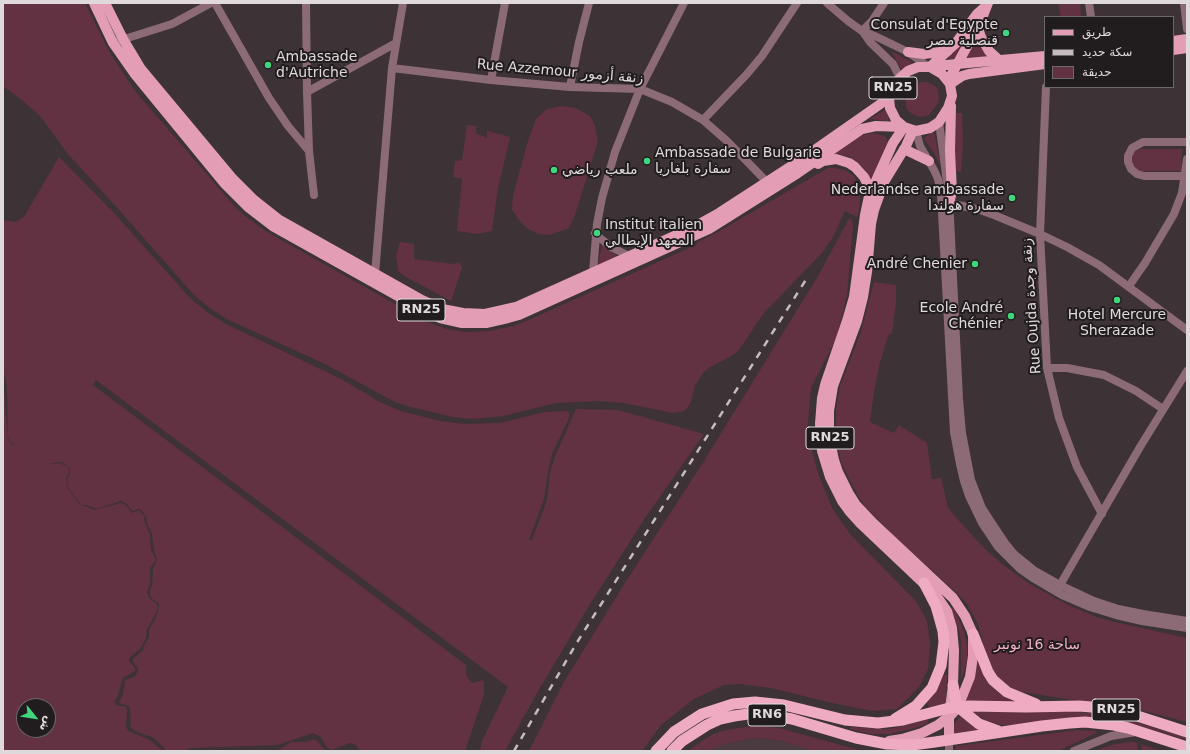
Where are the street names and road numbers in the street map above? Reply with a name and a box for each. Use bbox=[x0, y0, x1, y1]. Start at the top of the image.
street label: Rue Azzemour زنقة أزمور bbox=[476, 56, 644, 88]
road number: RN25 bbox=[869, 77, 917, 99]
street label: Rue Oujda زنقة وجدة bbox=[1019, 237, 1045, 375]
road number: RN25 bbox=[397, 299, 445, 321]
road number: RN25 bbox=[806, 427, 854, 449]
road number: RN25 bbox=[1092, 699, 1140, 721]
road number: RN6 bbox=[748, 704, 786, 726]

